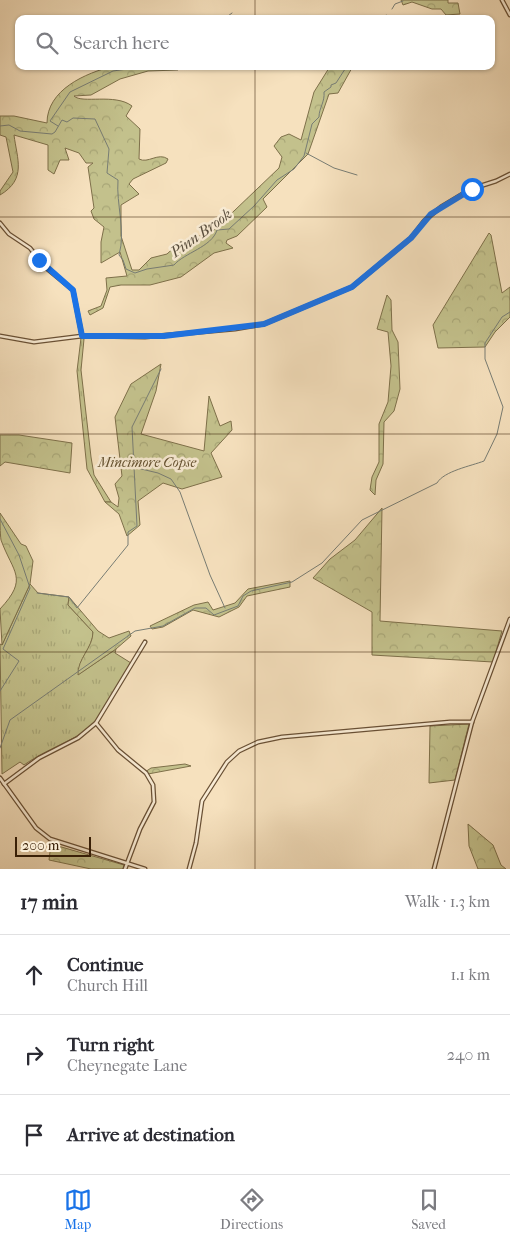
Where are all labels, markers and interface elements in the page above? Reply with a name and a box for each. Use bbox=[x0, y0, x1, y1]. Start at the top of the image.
search box bbox=[15, 15, 495, 70]
icon: search bbox=[33, 29, 61, 57]
text: Search here bbox=[73, 32, 169, 54]
route start bbox=[461, 178, 484, 201]
water label: Pinn Brook bbox=[166, 205, 235, 262]
route end bbox=[28, 249, 51, 272]
park label: Mincimore Copse bbox=[97, 454, 196, 471]
scale bar bbox=[15, 834, 91, 857]
text: 200 m bbox=[22, 837, 59, 854]
text: 17 min bbox=[20, 890, 78, 914]
text: Walk · 1.3 km bbox=[405, 892, 490, 911]
text: Continue bbox=[67, 954, 143, 976]
icon: ahead bbox=[20, 961, 48, 989]
text: 1.1 km bbox=[451, 965, 490, 984]
text: Church Hill bbox=[67, 976, 148, 995]
text: Turn right bbox=[67, 1034, 154, 1056]
icon: right bbox=[20, 1041, 48, 1069]
text: 240 m bbox=[447, 1045, 490, 1064]
text: Cheynegate Lane bbox=[67, 1056, 187, 1075]
icon: arrive bbox=[20, 1121, 48, 1149]
text: Arrive at destination bbox=[67, 1124, 235, 1146]
tab: Map bbox=[64, 1186, 92, 1233]
tab: Directions bbox=[220, 1186, 283, 1233]
tab: Saved bbox=[411, 1186, 446, 1233]

